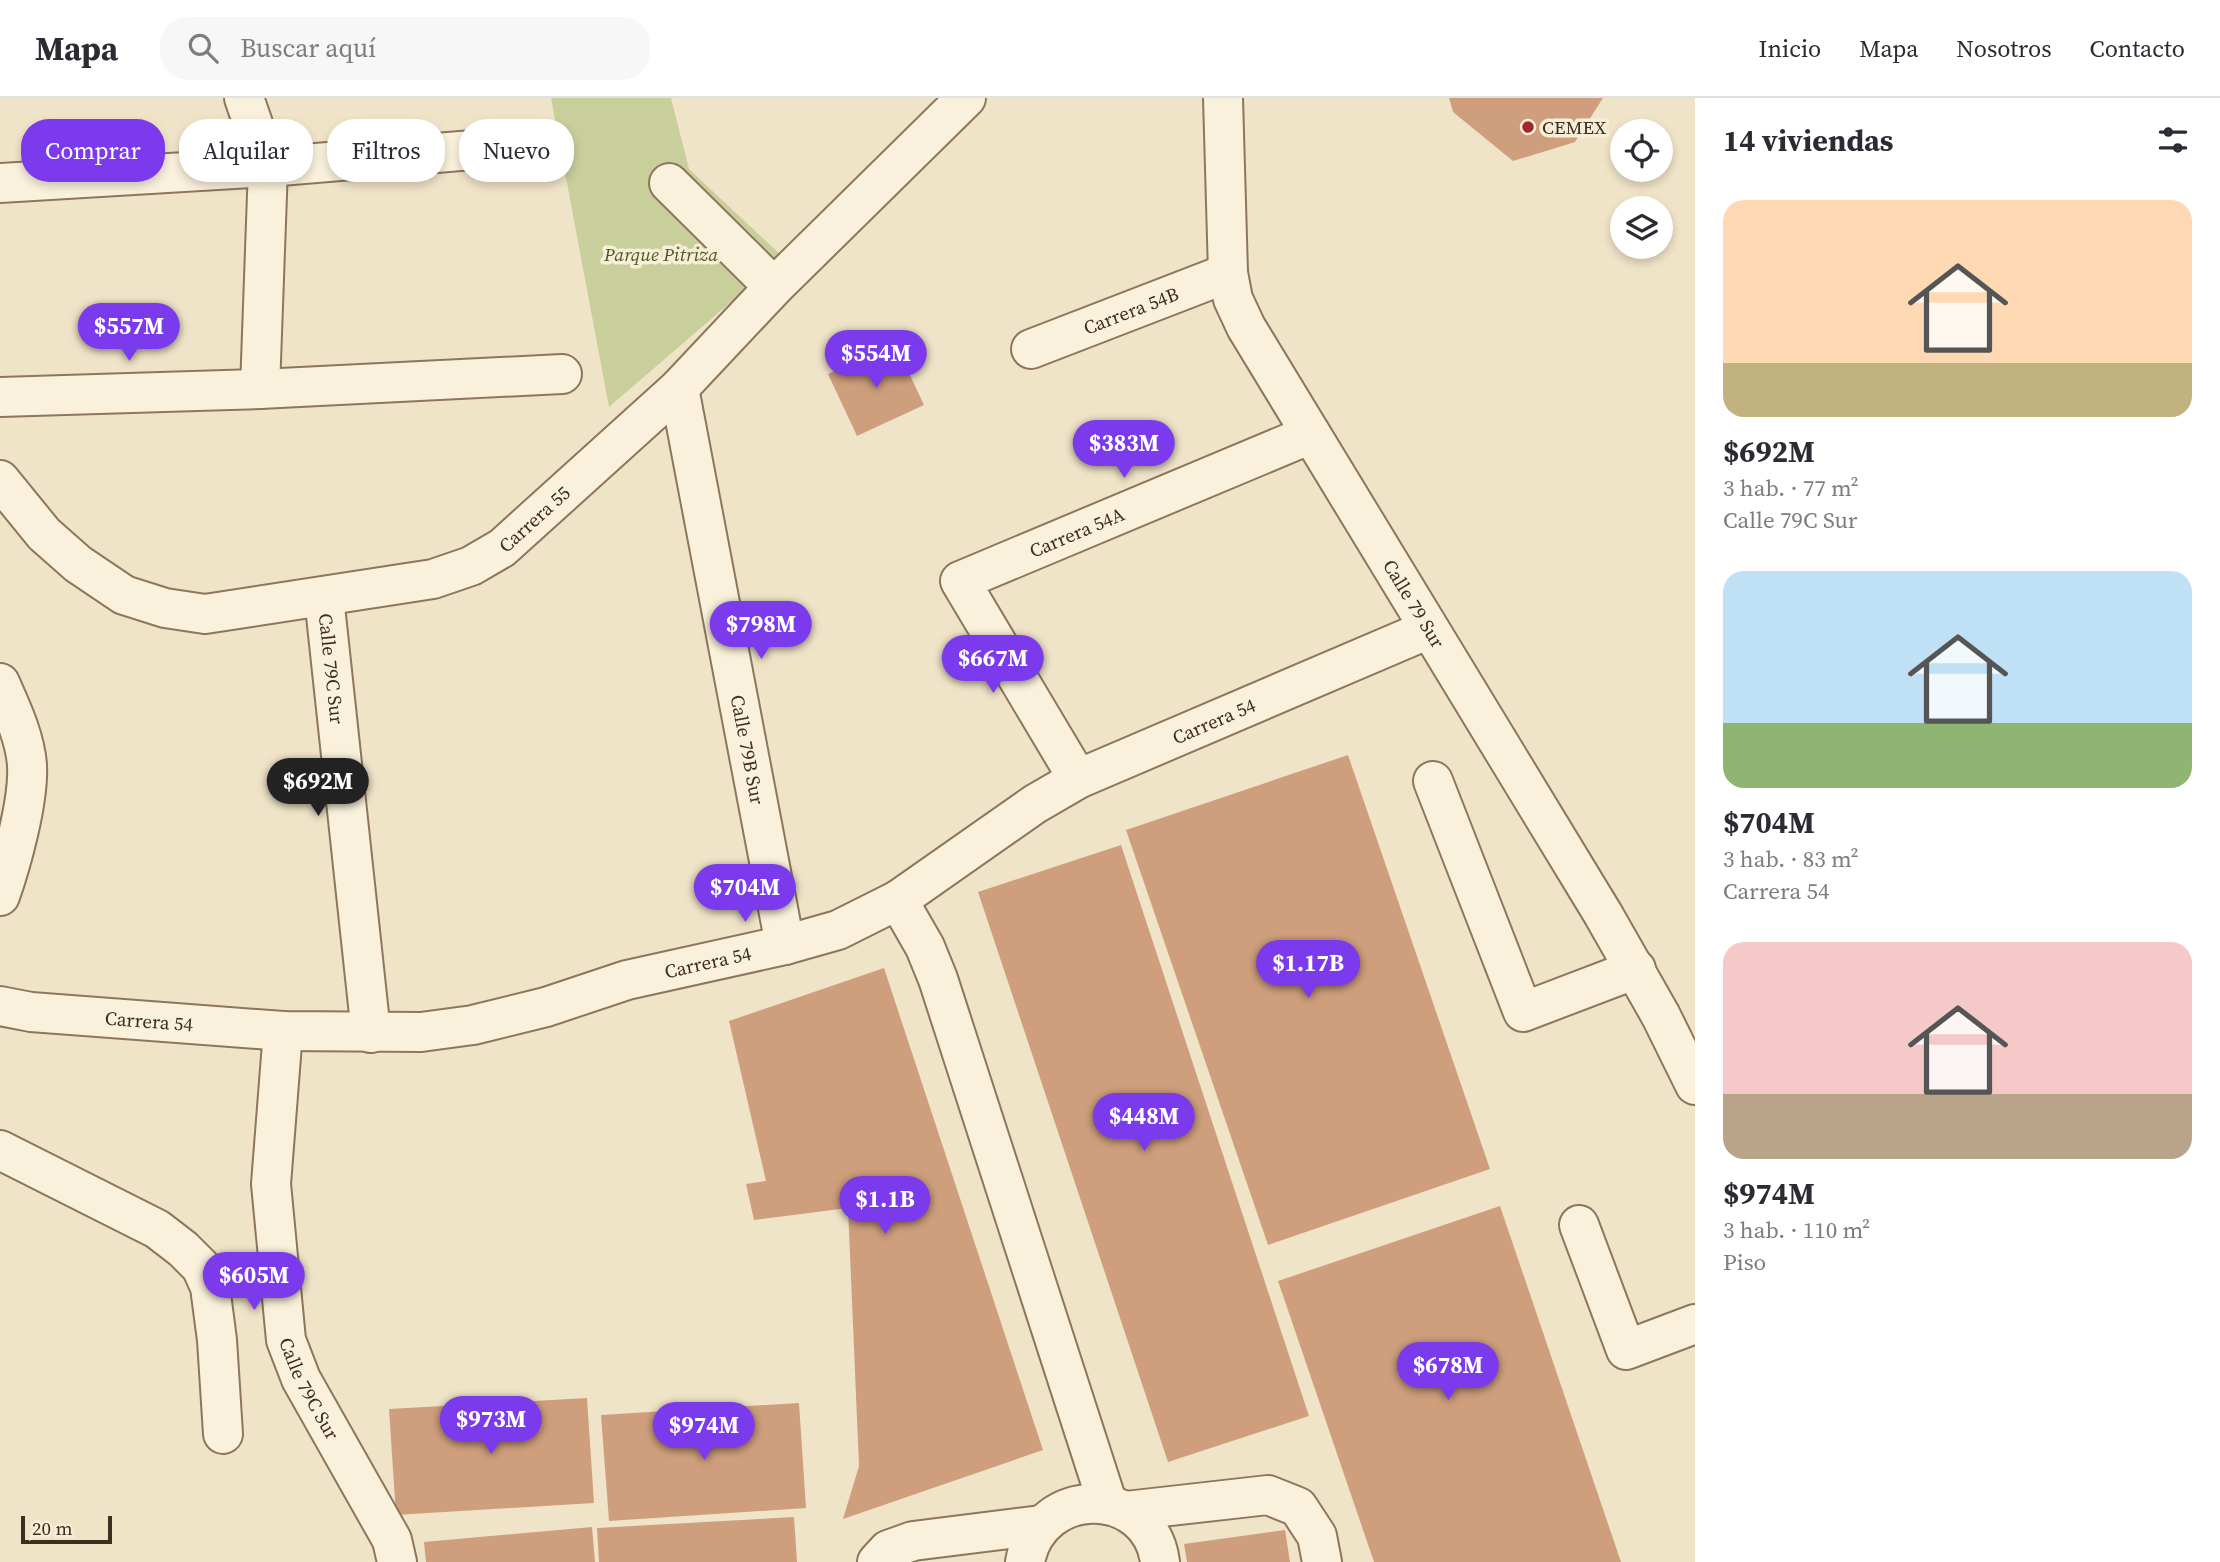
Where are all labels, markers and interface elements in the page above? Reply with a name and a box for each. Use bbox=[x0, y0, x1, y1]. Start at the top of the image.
search box bbox=[160, 17, 650, 80]
text: Mapa bbox=[35, 26, 118, 71]
icon: search bbox=[184, 29, 222, 67]
text: Buscar aquí bbox=[240, 30, 376, 66]
text: Inicio bbox=[1759, 32, 1821, 65]
text: Mapa bbox=[1859, 32, 1918, 65]
text: Nosotros bbox=[1956, 32, 2052, 65]
text: Contacto bbox=[2090, 32, 2185, 65]
place label: CEMEX bbox=[1542, 114, 1607, 140]
chip: Comprar bbox=[21, 119, 165, 182]
chip: Alquilar bbox=[179, 119, 313, 182]
chip: Filtros bbox=[327, 119, 445, 182]
chip: Nuevo bbox=[459, 119, 574, 182]
marker: CEMEX bbox=[1520, 119, 1536, 135]
map controls bbox=[1610, 119, 1673, 259]
button: locate bbox=[1610, 119, 1673, 182]
text: 14 viviendas bbox=[1723, 120, 1894, 161]
icon: filters bbox=[2154, 121, 2192, 159]
button: layers bbox=[1610, 196, 1673, 259]
park label: Parque Pitriza bbox=[603, 241, 718, 267]
icon: home bbox=[1895, 245, 2021, 371]
street label: Carrera 54B bbox=[1079, 280, 1182, 341]
pin: $557M bbox=[80, 303, 178, 363]
text: $557M bbox=[94, 310, 164, 342]
pin: $554M bbox=[827, 330, 925, 390]
text: $554M bbox=[841, 337, 911, 369]
pin: $383M bbox=[1075, 420, 1173, 480]
text: $383M bbox=[1089, 427, 1159, 459]
text: $692M bbox=[1723, 431, 1815, 472]
text: 3 hab. · 77 m² bbox=[1723, 472, 1859, 504]
street label: Carrera 55 bbox=[493, 480, 576, 558]
street label: Carrera 54A bbox=[1025, 501, 1129, 564]
text: Calle 79C Sur bbox=[1723, 504, 1858, 536]
street label: Calle 79 Sur bbox=[1377, 554, 1451, 653]
pin: $798M bbox=[712, 602, 810, 661]
text: $798M bbox=[726, 608, 796, 640]
street label: Calle 79C Sur bbox=[313, 612, 351, 725]
icon: home bbox=[1895, 616, 2021, 742]
pin: $667M bbox=[944, 636, 1042, 695]
text: $667M bbox=[958, 642, 1028, 674]
street label: Calle 79B Sur bbox=[725, 692, 771, 807]
street label: Carrera 54 bbox=[1168, 692, 1260, 750]
pin: $692M bbox=[269, 758, 367, 818]
text: $692M bbox=[283, 765, 353, 797]
text: $704M bbox=[1723, 802, 1815, 843]
text: 3 hab. · 83 m² bbox=[1723, 843, 1859, 875]
pin: $704M bbox=[696, 864, 794, 924]
text: $704M bbox=[710, 871, 780, 903]
text: Carrera 54 bbox=[1723, 875, 1830, 907]
street label: Carrera 54 bbox=[662, 940, 754, 984]
pin: $1.17B bbox=[1251, 940, 1365, 1000]
text: $1.17B bbox=[1272, 947, 1344, 979]
icon: home bbox=[1895, 987, 2021, 1113]
street label: Carrera 54 bbox=[104, 1005, 195, 1037]
pin: $448M bbox=[1095, 1094, 1193, 1153]
text: $448M bbox=[1109, 1100, 1179, 1132]
text: $974M bbox=[1723, 1173, 1815, 1214]
pin: $1.1B bbox=[836, 1176, 934, 1236]
text: $1.1B bbox=[855, 1183, 915, 1215]
text: 3 hab. · 110 m² bbox=[1723, 1214, 1870, 1246]
text: Piso bbox=[1723, 1246, 1766, 1278]
pin: $605M bbox=[205, 1252, 303, 1312]
text: $605M bbox=[219, 1259, 289, 1291]
street label: Calle 79C Sur bbox=[273, 1334, 346, 1444]
pin: $678M bbox=[1399, 1342, 1497, 1402]
text: $678M bbox=[1413, 1349, 1483, 1381]
pin: $973M bbox=[442, 1396, 540, 1456]
pin: $974M bbox=[655, 1402, 753, 1462]
text: $973M bbox=[456, 1403, 526, 1435]
text: $974M bbox=[669, 1409, 739, 1441]
scale bar bbox=[21, 1513, 112, 1545]
text: 20 m bbox=[32, 1515, 73, 1541]

